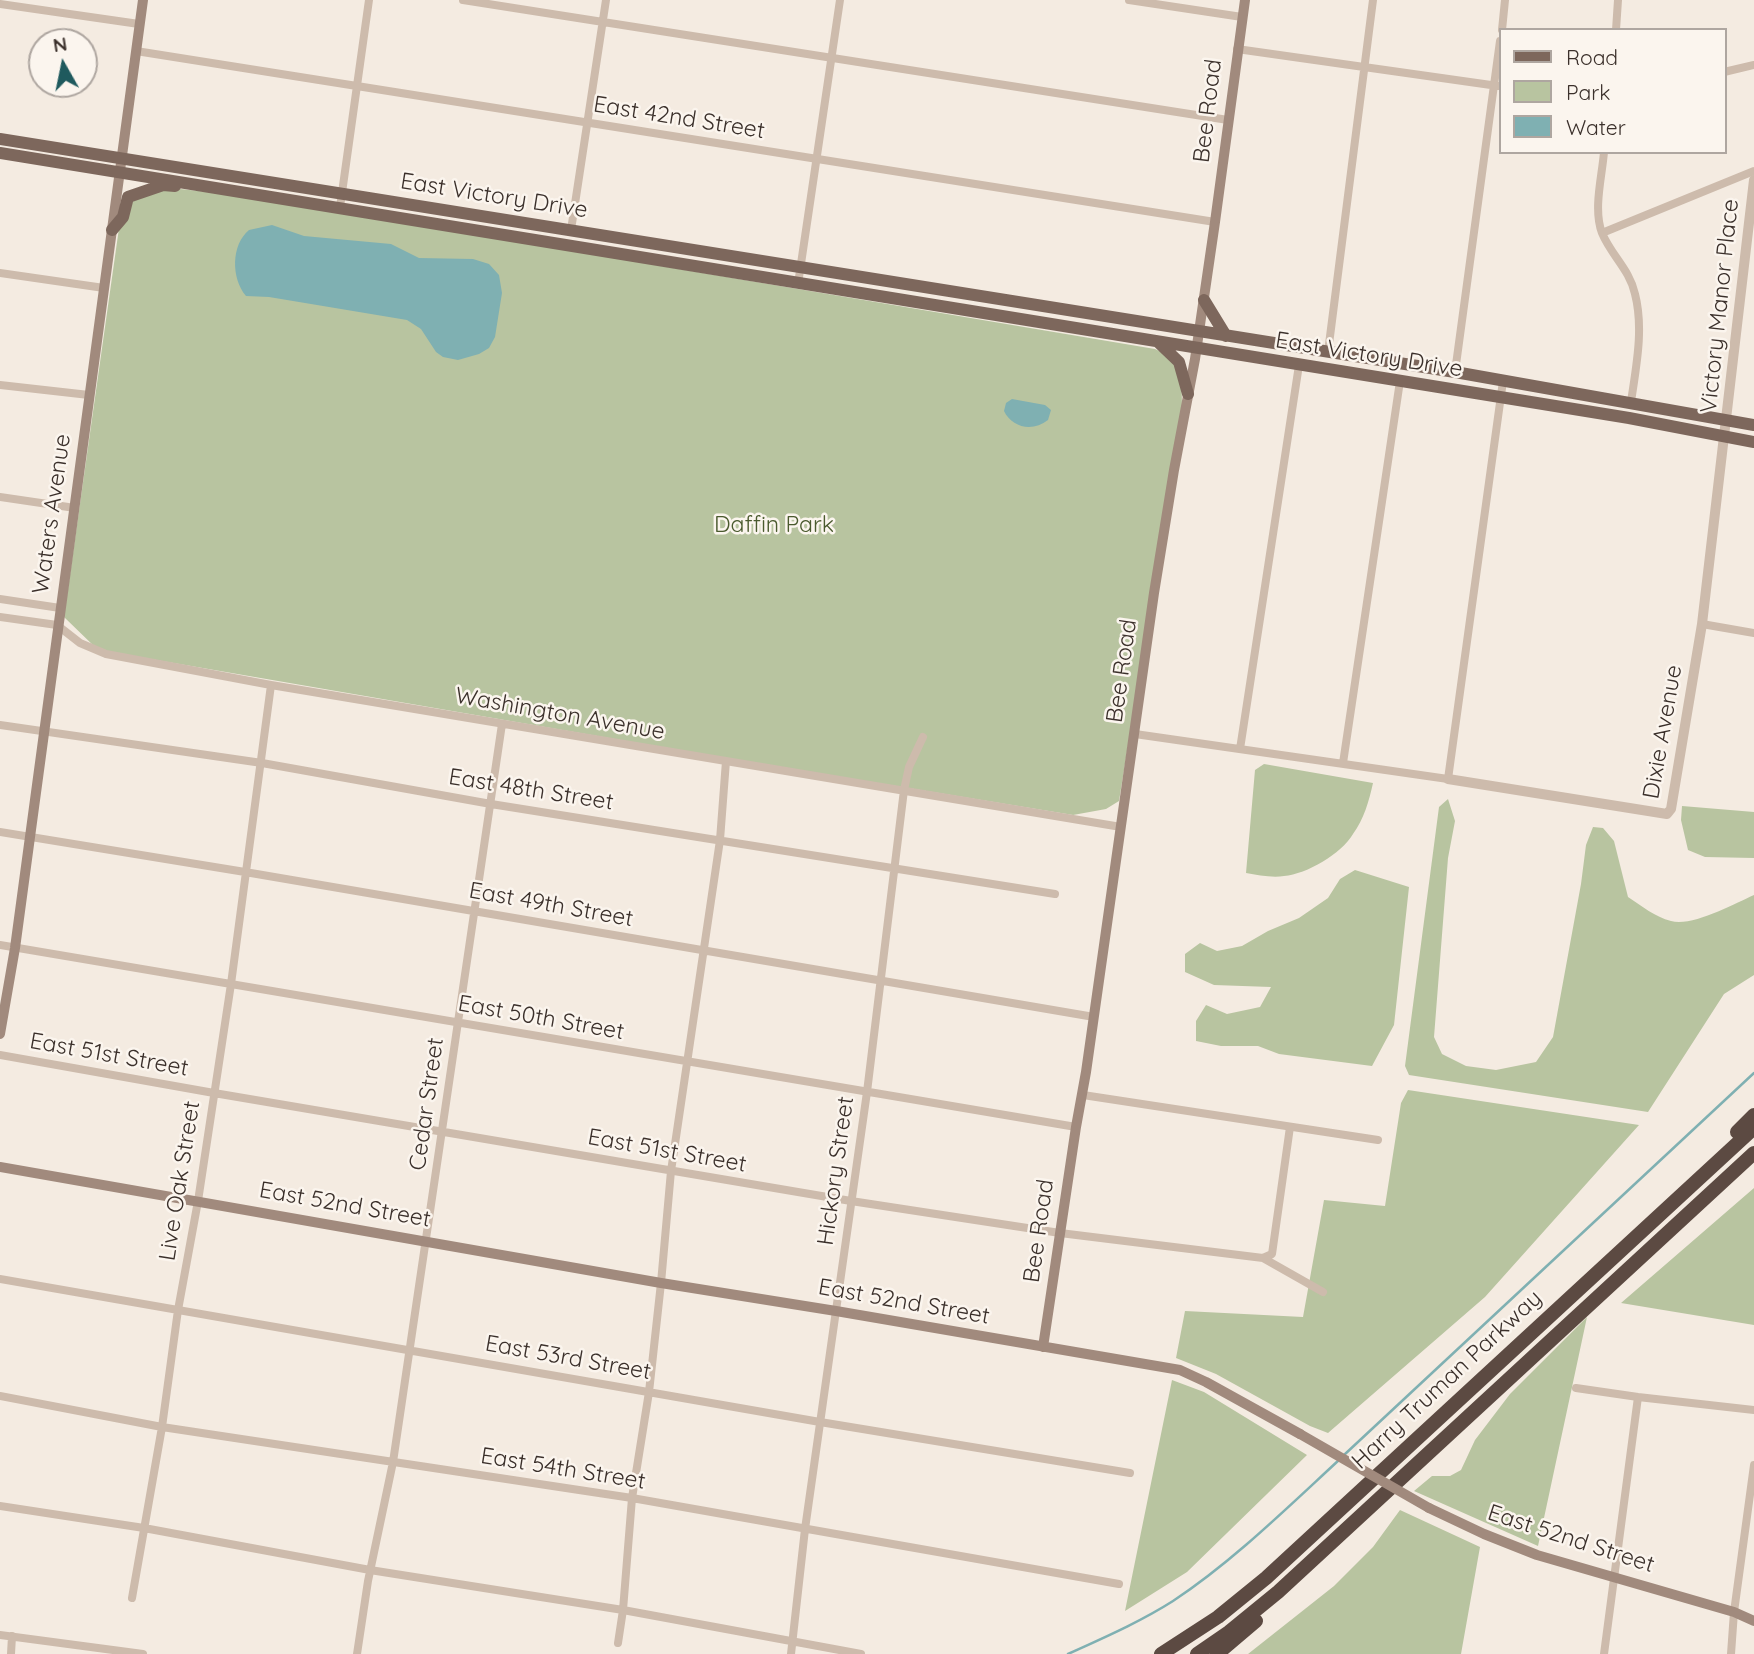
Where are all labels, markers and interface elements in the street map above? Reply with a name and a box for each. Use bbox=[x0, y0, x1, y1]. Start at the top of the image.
north arrow bbox=[28, 28, 98, 98]
legend bbox=[1498, 28, 1726, 154]
text: N bbox=[51, 31, 69, 57]
text: Road bbox=[1566, 44, 1618, 70]
street label: Bee Road bbox=[1188, 58, 1228, 164]
text: Park bbox=[1566, 79, 1610, 105]
street label: East 42nd Street bbox=[591, 91, 767, 145]
text: Water bbox=[1566, 114, 1626, 140]
street label: East Victory Drive bbox=[398, 168, 590, 224]
street label: Victory Manor Place bbox=[1695, 198, 1745, 414]
street label: East Victory Drive bbox=[1273, 327, 1465, 383]
street label: Waters Avenue bbox=[27, 432, 77, 596]
park label: Daffin Park bbox=[714, 511, 834, 539]
street label: Bee Road bbox=[1101, 617, 1143, 725]
street label: Dixie Avenue bbox=[1638, 663, 1688, 801]
street label: Washington Avenue bbox=[453, 682, 667, 746]
street label: East 48th Street bbox=[447, 763, 615, 817]
street label: East 49th Street bbox=[467, 877, 635, 933]
street label: East 50th Street bbox=[456, 990, 626, 1046]
street label: East 51st Street bbox=[28, 1027, 190, 1083]
street label: Cedar Street bbox=[404, 1036, 450, 1172]
street label: Hickory Street bbox=[812, 1095, 860, 1247]
street label: Live Oak Street bbox=[154, 1099, 206, 1263]
street label: East 51st Street bbox=[586, 1123, 748, 1179]
street label: East 52nd Street bbox=[257, 1176, 433, 1234]
street label: Bee Road bbox=[1018, 1177, 1060, 1285]
street label: East 52nd Street bbox=[816, 1273, 992, 1331]
street label: Harry Truman Parkway bbox=[1346, 1285, 1548, 1475]
street label: East 53rd Street bbox=[483, 1330, 653, 1386]
street label: East 54th Street bbox=[479, 1442, 647, 1496]
street label: East 52nd Street bbox=[1484, 1499, 1658, 1579]

